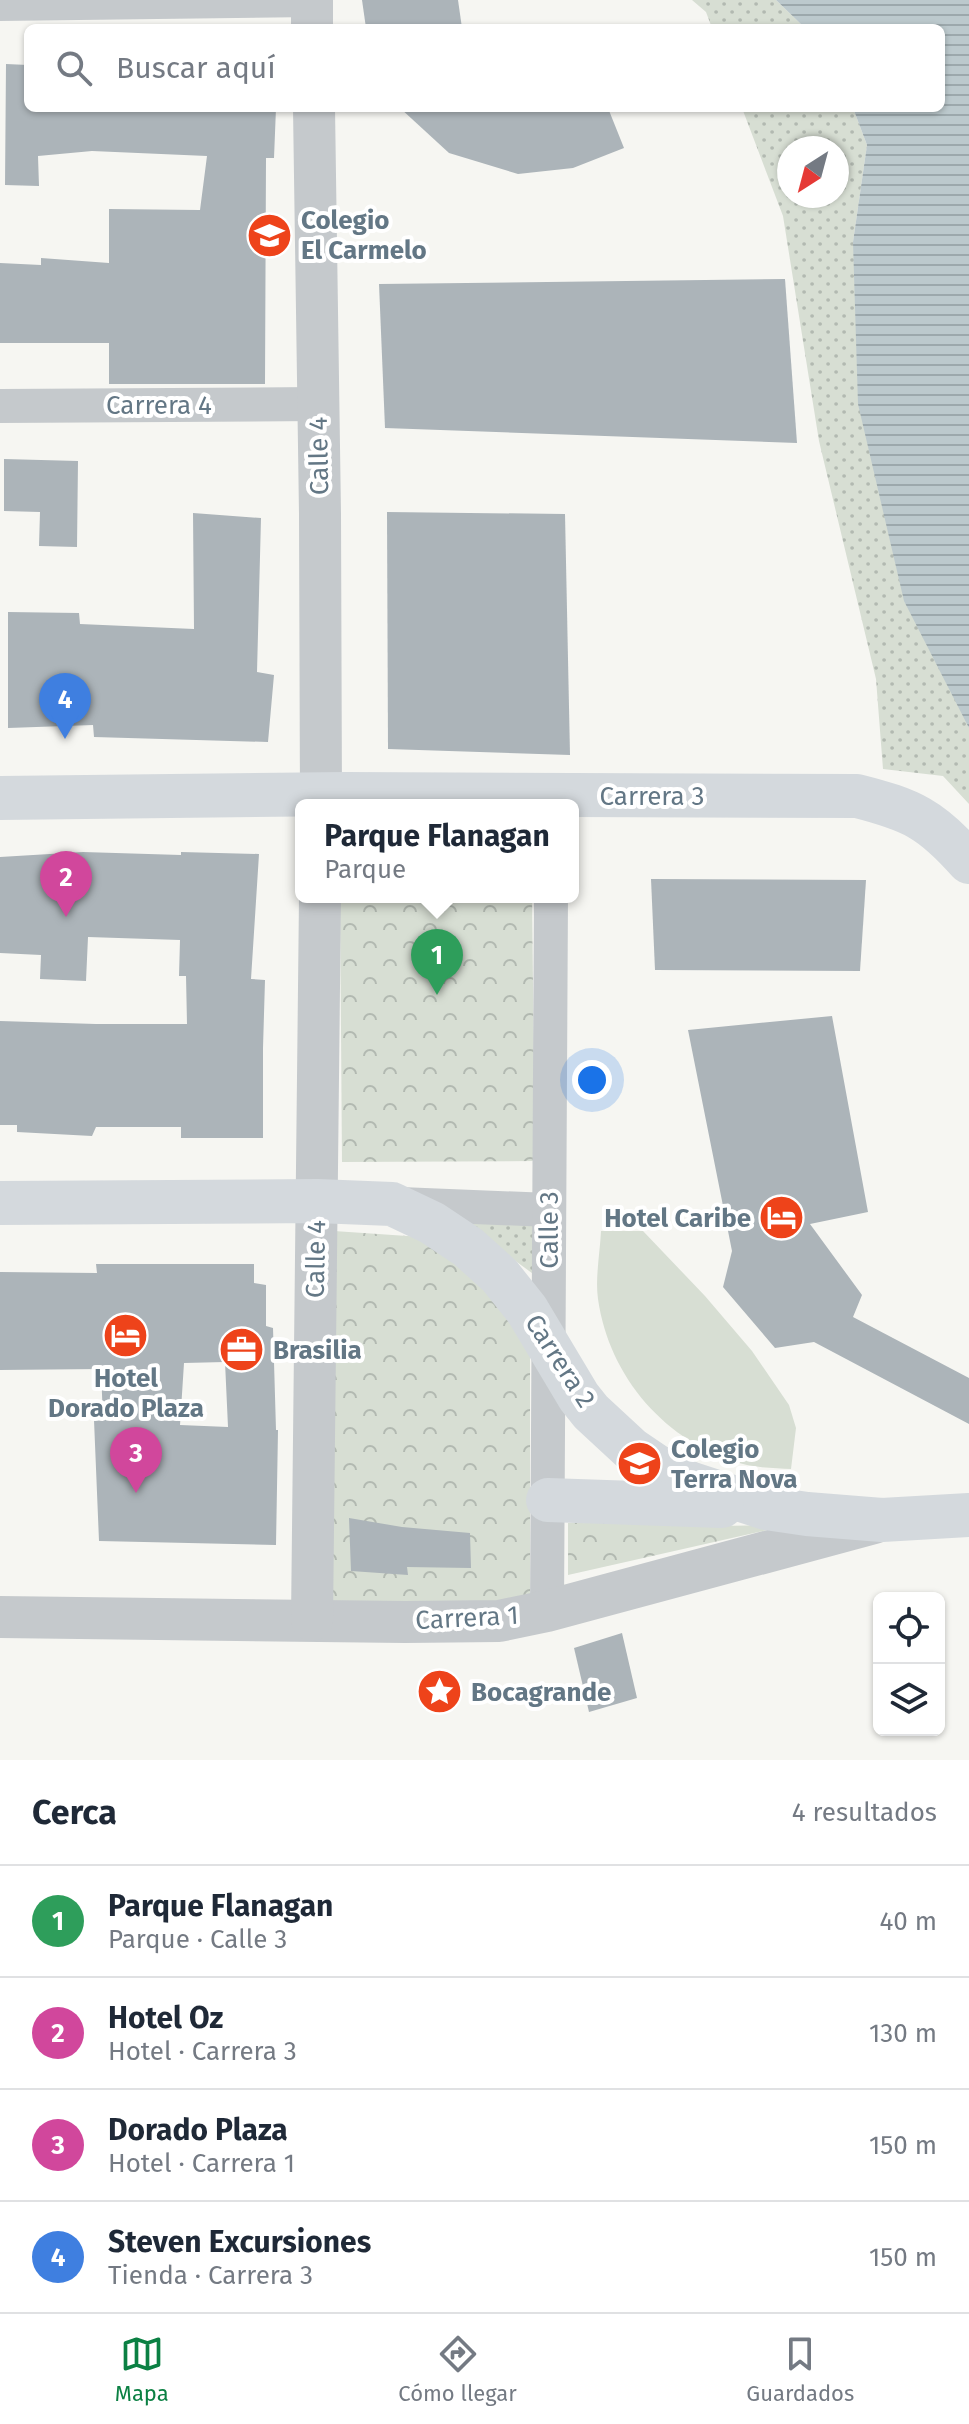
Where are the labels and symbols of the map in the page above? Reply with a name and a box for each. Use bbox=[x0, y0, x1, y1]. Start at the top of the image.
north arrow bbox=[777, 136, 849, 208]
place label: Colegio El Carmelo bbox=[301, 205, 427, 266]
school or university icon: Colegio El Carmelo bbox=[246, 211, 294, 259]
street label: Carrera 4 bbox=[106, 390, 212, 421]
street label: Calle 4 bbox=[303, 416, 335, 495]
pin: 4 bbox=[39, 673, 91, 739]
street label: Carrera 3 bbox=[599, 781, 705, 812]
pin: 2 bbox=[40, 851, 92, 917]
pin: 1 bbox=[411, 929, 463, 995]
your location bbox=[572, 1060, 612, 1100]
street label: Calle 3 bbox=[534, 1191, 565, 1269]
hotel icon: Hotel Caribe bbox=[758, 1194, 806, 1242]
place label: Hotel Caribe bbox=[604, 1203, 751, 1234]
street label: Calle 4 bbox=[300, 1219, 332, 1298]
street label: Carrera 2 bbox=[518, 1309, 602, 1413]
hotel icon: Hotel Dorado Plaza bbox=[102, 1311, 150, 1359]
office icon: Brasilia bbox=[218, 1326, 266, 1374]
place label: Brasilia bbox=[273, 1335, 362, 1366]
place label: Hotel Dorado Plaza bbox=[48, 1363, 204, 1424]
pin: 3 bbox=[110, 1427, 162, 1493]
place label: Colegio Terra Nova bbox=[671, 1434, 798, 1495]
school or university icon: Colegio Terra Nova bbox=[616, 1440, 664, 1488]
street label: Carrera 1 bbox=[415, 1600, 519, 1636]
place icon: Bocagrande bbox=[416, 1668, 464, 1716]
place label: Bocagrande bbox=[471, 1677, 611, 1708]

